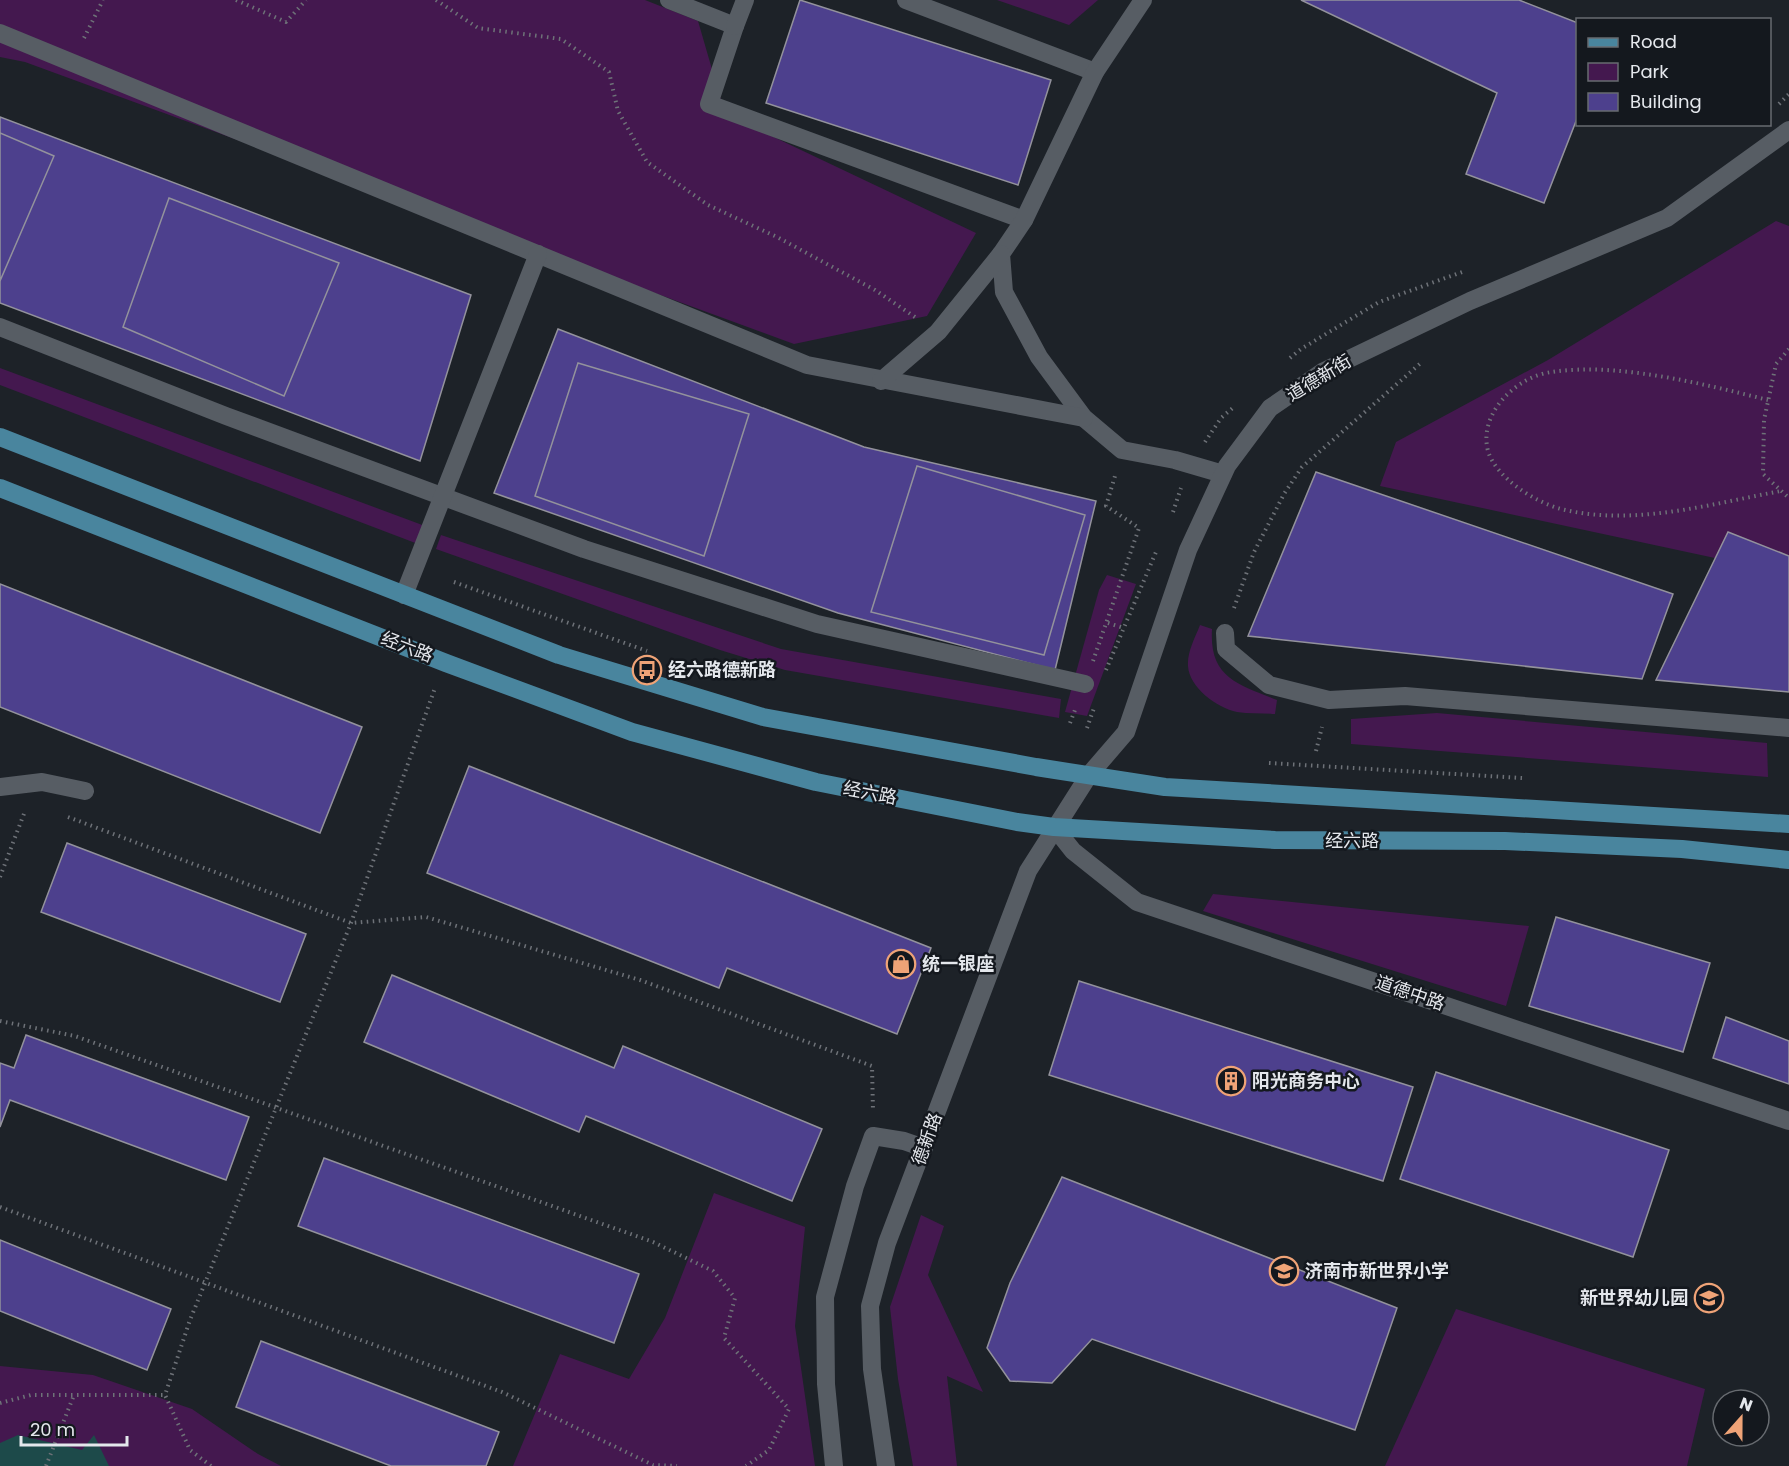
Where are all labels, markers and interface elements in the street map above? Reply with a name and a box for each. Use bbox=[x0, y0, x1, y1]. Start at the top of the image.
legend bbox=[1576, 18, 1771, 126]
text: Road bbox=[1630, 29, 1677, 54]
text: Park bbox=[1630, 59, 1669, 84]
text: Building bbox=[1630, 89, 1702, 114]
street label: 道德新街 bbox=[1281, 348, 1356, 407]
street label: 经六路 bbox=[377, 625, 437, 668]
bus stop icon: 经六路德新路 bbox=[631, 654, 663, 686]
place label: 经六路德新路 bbox=[668, 657, 776, 682]
street label: 经六路 bbox=[841, 775, 899, 810]
street label: 经六路 bbox=[1325, 828, 1379, 853]
shop icon: 统一银座 bbox=[885, 948, 917, 980]
place label: 统一银座 bbox=[922, 951, 994, 976]
street label: 道德中路 bbox=[1372, 969, 1448, 1016]
building icon: 阳光商务中心 bbox=[1215, 1065, 1247, 1097]
place label: 阳光商务中心 bbox=[1252, 1068, 1360, 1093]
street label: 德新路 bbox=[906, 1109, 948, 1168]
school or university icon: 济南市新世界小学 bbox=[1268, 1255, 1300, 1287]
place label: 济南市新世界小学 bbox=[1305, 1258, 1449, 1283]
school or university icon: 新世界幼儿园 bbox=[1693, 1282, 1725, 1314]
place label: 新世界幼儿园 bbox=[1580, 1285, 1688, 1310]
north arrow bbox=[1711, 1388, 1771, 1448]
text: N bbox=[1736, 1392, 1756, 1417]
scale bar bbox=[21, 1409, 128, 1447]
text: 20 m bbox=[30, 1417, 75, 1442]

